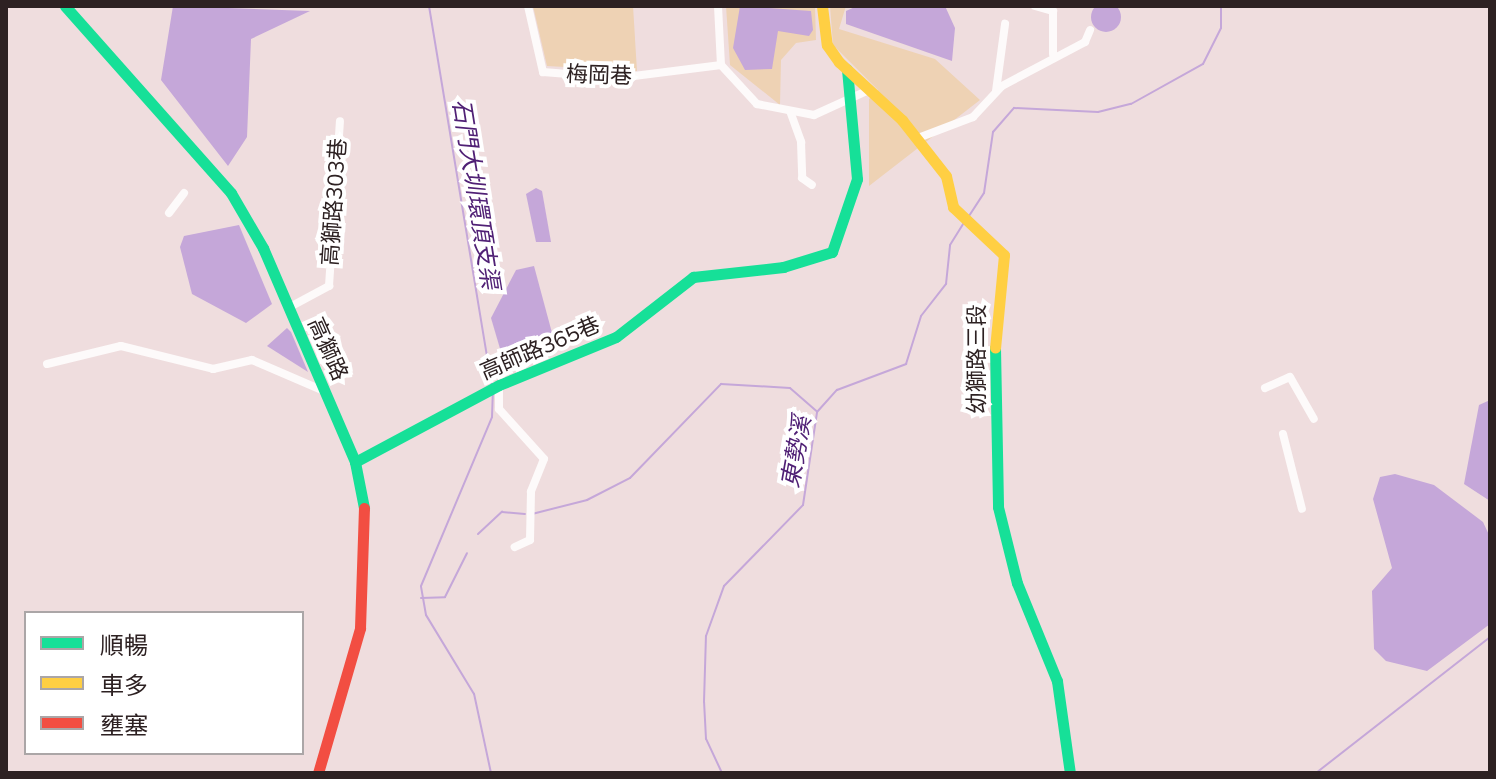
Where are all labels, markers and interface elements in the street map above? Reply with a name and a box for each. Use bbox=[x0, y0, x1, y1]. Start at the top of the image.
street label: 梅岡巷 bbox=[566, 61, 632, 89]
water label: 石門大圳環頂支渠 bbox=[447, 97, 505, 291]
street label: 高獅路303巷 bbox=[316, 137, 352, 267]
street label: 幼獅路三段 bbox=[964, 304, 990, 414]
street label: 高師路365巷 bbox=[476, 311, 604, 385]
street label: 高獅路 bbox=[303, 313, 353, 385]
water label: 東勢溪 bbox=[776, 414, 816, 490]
legend bbox=[24, 611, 304, 755]
text: 順暢 bbox=[100, 630, 148, 660]
text: 車多 bbox=[100, 670, 148, 700]
text: 壅塞 bbox=[100, 710, 148, 740]

